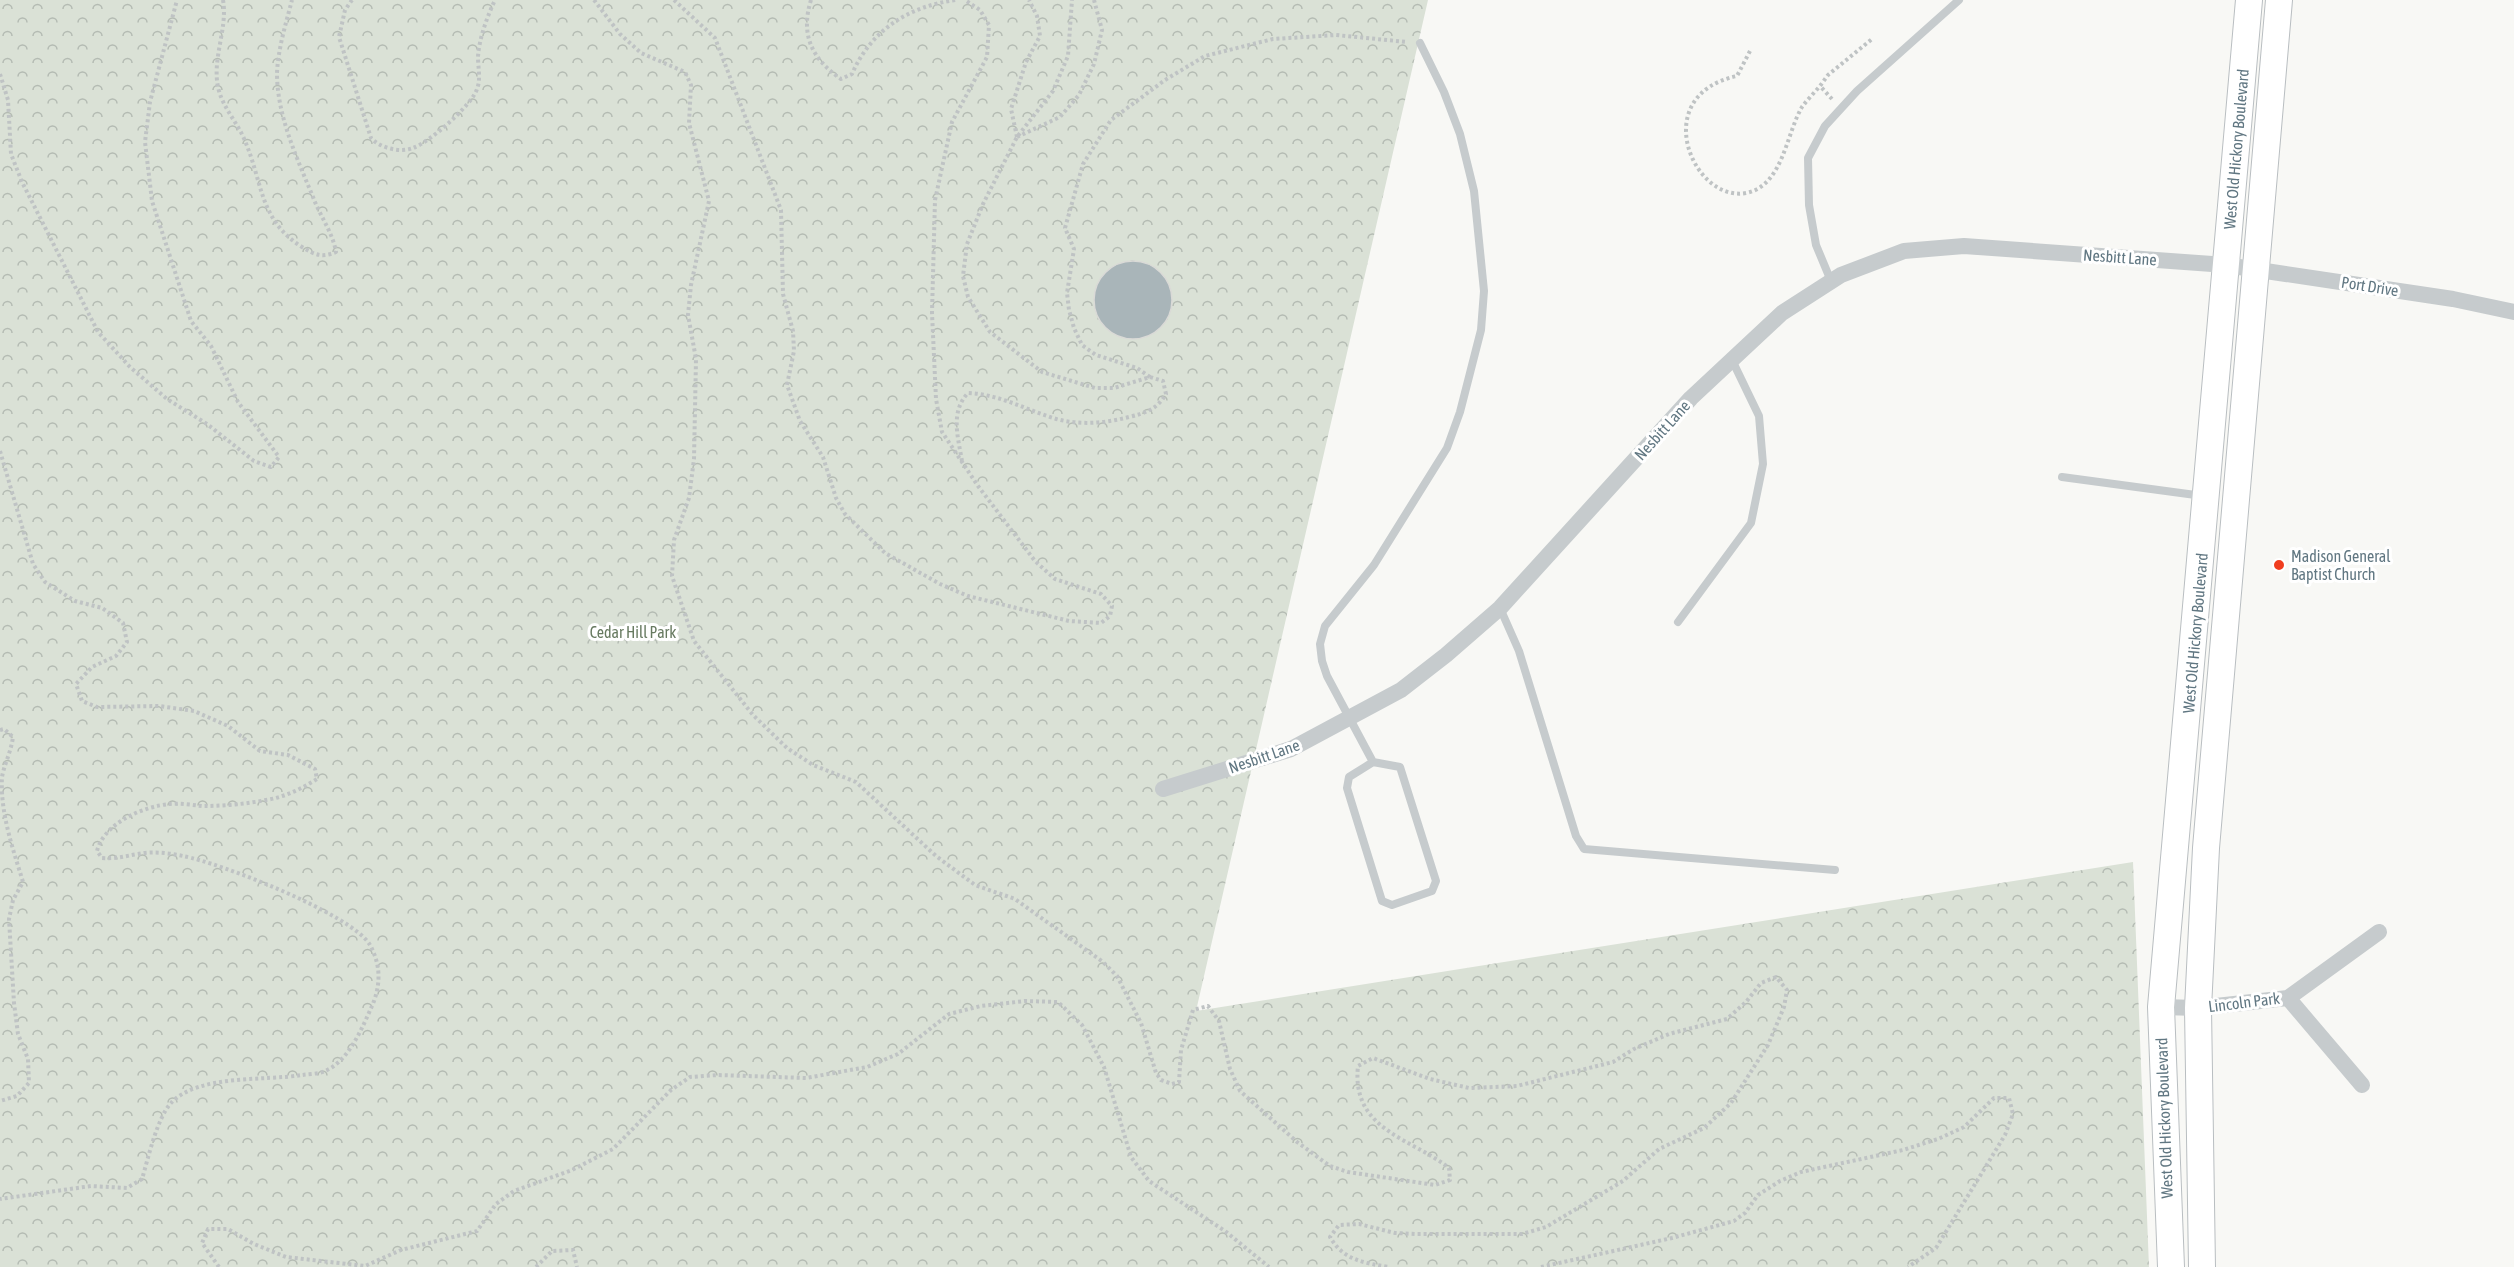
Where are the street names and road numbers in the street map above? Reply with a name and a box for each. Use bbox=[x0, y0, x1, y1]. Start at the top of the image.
street label: West Old Hickory Boulevard bbox=[2220, 68, 2253, 230]
street label: Nesbitt Lane bbox=[2083, 245, 2157, 269]
street label: Port Drive bbox=[2340, 273, 2400, 299]
street label: Nesbitt Lane bbox=[1631, 397, 1693, 463]
street label: West Old Hickory Boulevard bbox=[2179, 552, 2212, 714]
street label: Nesbitt Lane bbox=[1226, 735, 1302, 777]
street label: Lincoln Park bbox=[2207, 989, 2281, 1015]
street label: West Old Hickory Boulevard bbox=[2152, 1037, 2177, 1199]

